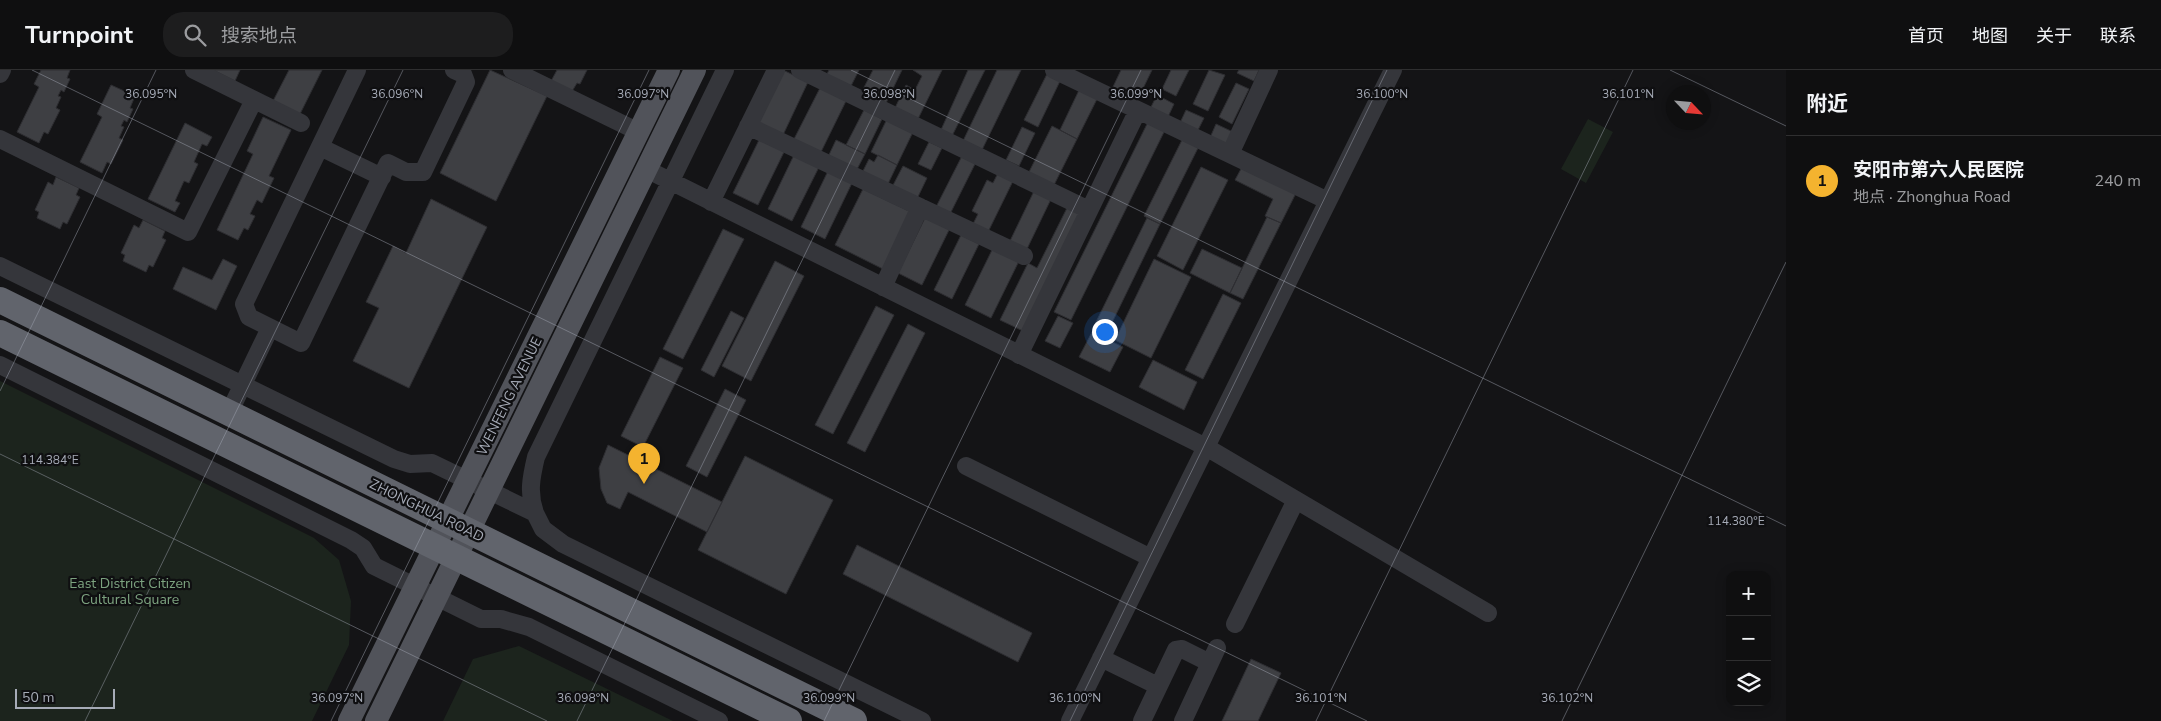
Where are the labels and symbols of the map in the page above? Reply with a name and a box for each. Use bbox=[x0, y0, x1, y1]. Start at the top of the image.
north arrow bbox=[1666, 85, 1711, 130]
text: 36.095°N bbox=[125, 86, 177, 102]
text: 36.096°N bbox=[371, 86, 423, 102]
text: 36.097°N bbox=[617, 86, 669, 102]
text: 36.098°N bbox=[863, 86, 915, 102]
text: 36.099°N bbox=[1110, 86, 1162, 102]
text: 36.100°N bbox=[1356, 86, 1408, 102]
text: 36.101°N bbox=[1602, 86, 1654, 102]
your location bbox=[1092, 319, 1118, 345]
street label: WENFENG AVENUE bbox=[472, 334, 546, 459]
pin: 1 bbox=[628, 443, 660, 484]
text: 114.384°E bbox=[21, 452, 79, 468]
street label: ZHONGHUA ROAD bbox=[366, 474, 487, 546]
text: 114.380°E bbox=[1707, 513, 1765, 529]
park label: East District Citizen Cultural Square bbox=[69, 574, 191, 609]
scale bar bbox=[15, 686, 115, 709]
text: 36.097°N bbox=[311, 690, 363, 706]
text: 36.098°N bbox=[557, 690, 609, 706]
text: 36.099°N bbox=[803, 690, 855, 706]
text: 36.100°N bbox=[1049, 690, 1101, 706]
text: 36.101°N bbox=[1295, 690, 1347, 706]
text: 36.102°N bbox=[1541, 690, 1593, 706]

